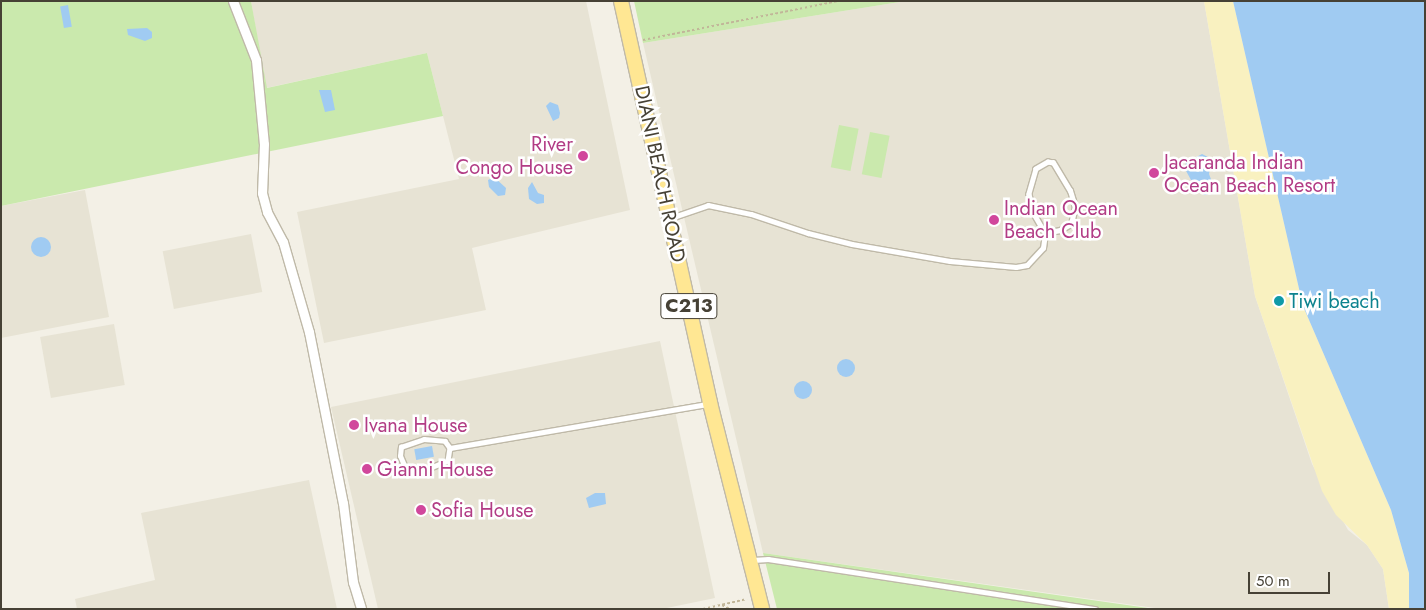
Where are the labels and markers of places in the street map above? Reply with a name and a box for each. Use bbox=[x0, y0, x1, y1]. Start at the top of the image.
place label: River Congo House bbox=[455, 132, 573, 179]
marker: River Congo House bbox=[577, 150, 589, 162]
place label: Jacaranda Indian Ocean Beach Resort bbox=[1164, 150, 1335, 197]
marker: Jacaranda Indian Ocean Beach Resort bbox=[1148, 167, 1160, 179]
place label: Indian Ocean Beach Club bbox=[1004, 196, 1118, 243]
marker: Indian Ocean Beach Club bbox=[988, 214, 1000, 226]
place label: Tiwi beach bbox=[1289, 289, 1380, 313]
marker: Tiwi beach bbox=[1273, 295, 1285, 307]
place label: Ivana House bbox=[364, 413, 468, 437]
marker: Ivana House bbox=[348, 419, 360, 431]
place label: Gianni House bbox=[377, 457, 494, 481]
marker: Gianni House bbox=[361, 463, 373, 475]
place label: Sofia House bbox=[431, 498, 533, 522]
marker: Sofia House bbox=[415, 504, 427, 516]

